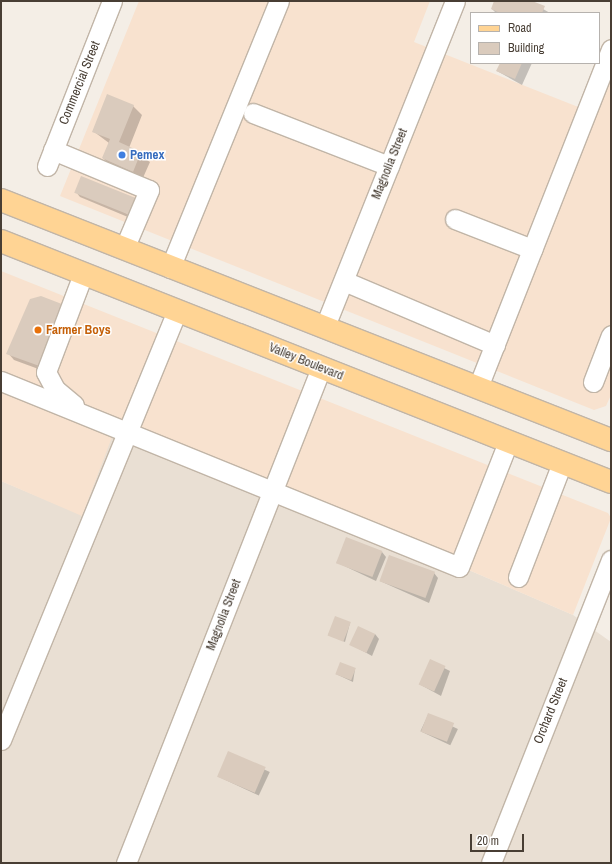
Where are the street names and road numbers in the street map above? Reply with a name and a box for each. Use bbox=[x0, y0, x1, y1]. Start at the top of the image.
street label: Commercial Street bbox=[56, 39, 104, 127]
street label: Magnolia Street bbox=[369, 126, 411, 202]
street label: Valley Boulevard bbox=[266, 340, 346, 384]
street label: Magnolia Street bbox=[203, 577, 245, 653]
street label: Orchard Street bbox=[531, 676, 571, 746]

